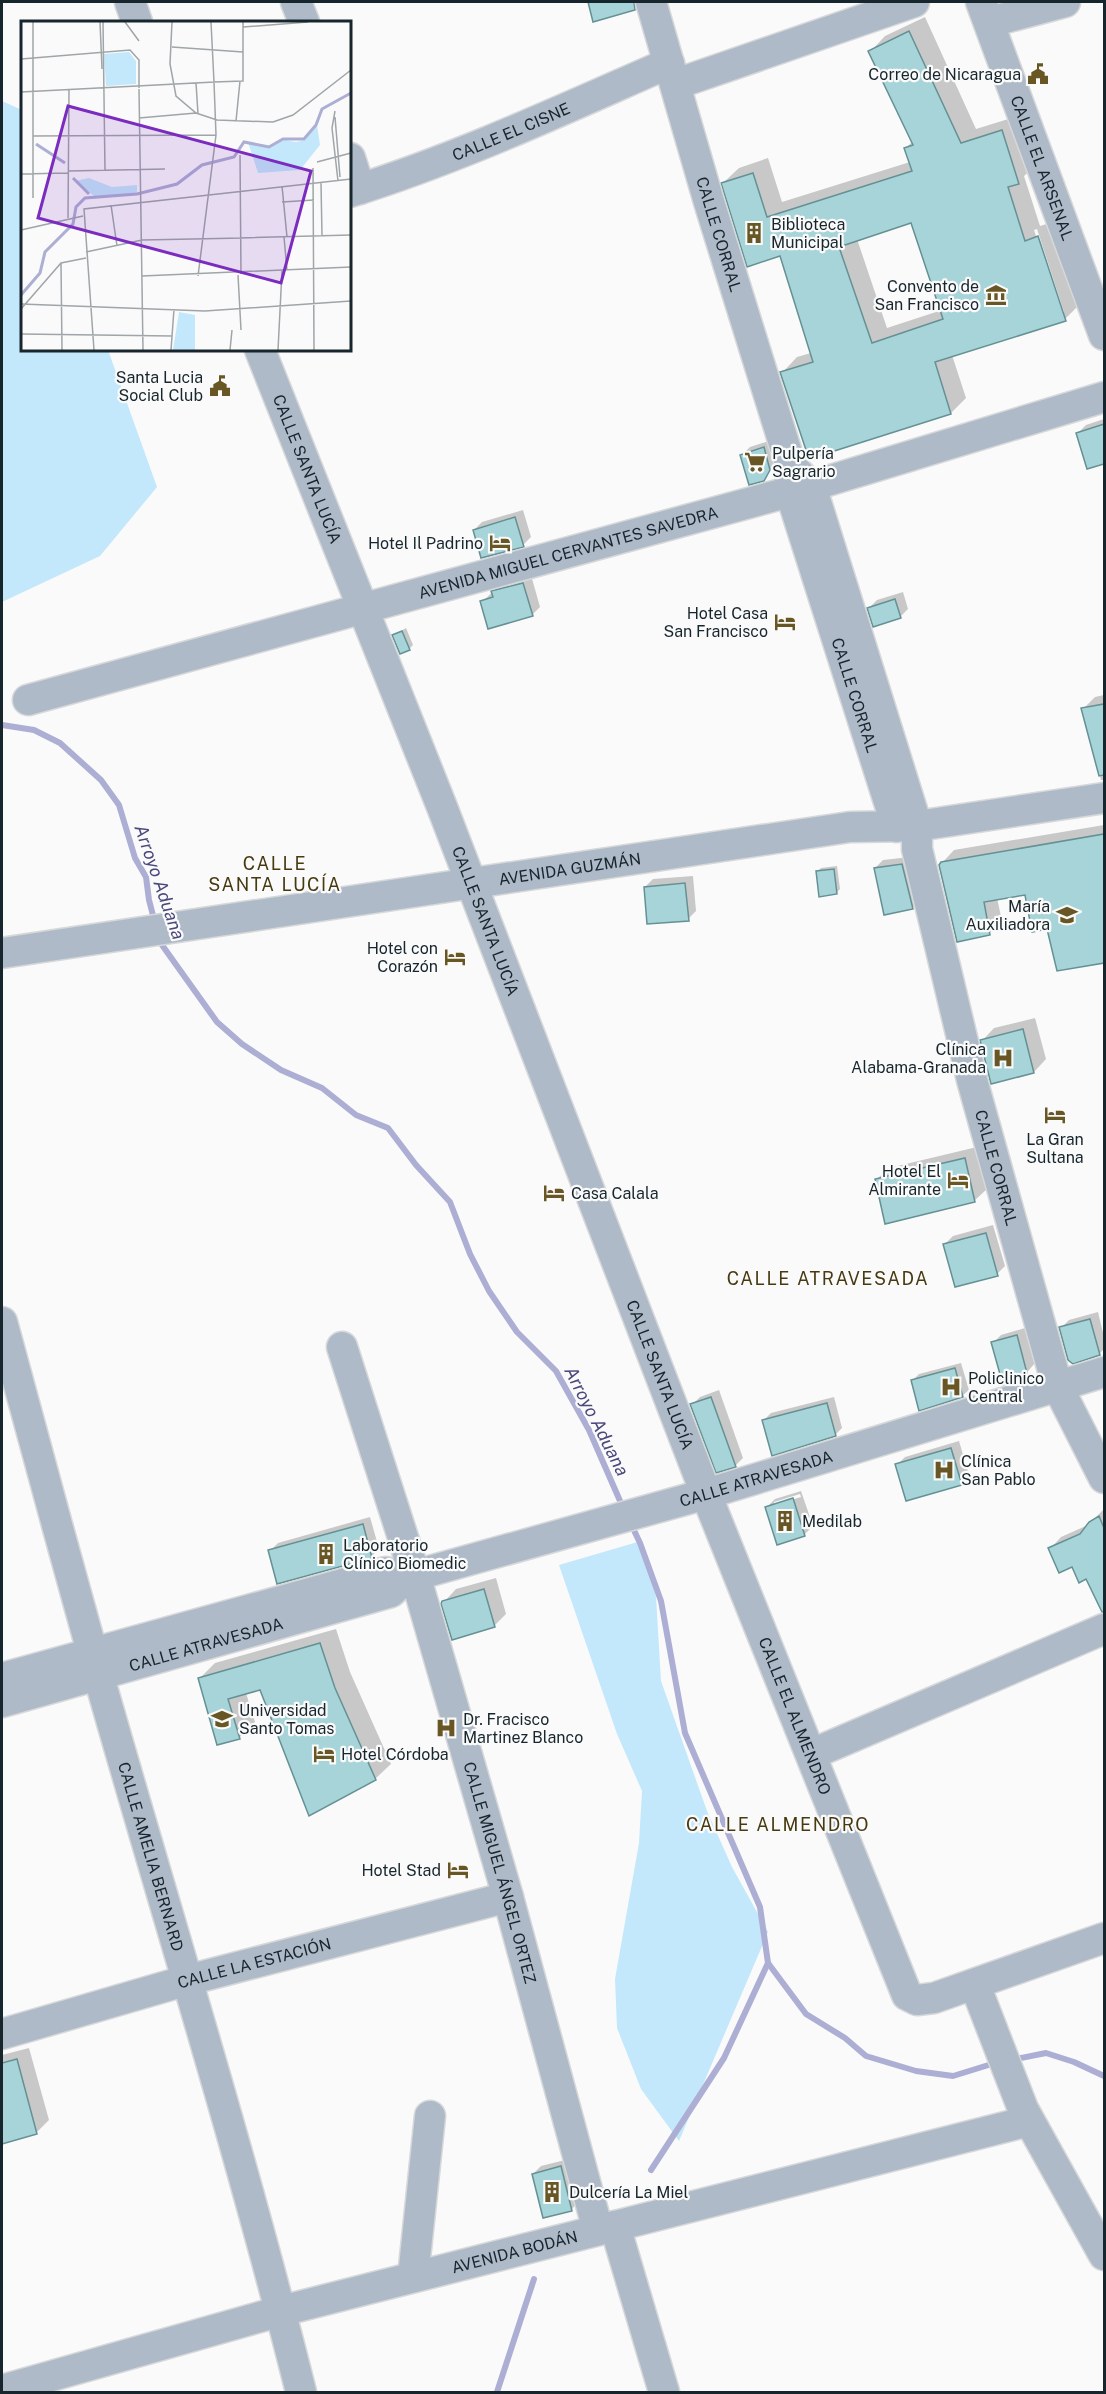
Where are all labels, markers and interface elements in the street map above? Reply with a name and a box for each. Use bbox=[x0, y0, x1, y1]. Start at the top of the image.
inset map bbox=[21, 21, 351, 351]
public building icon: Correo de Nicaragua bbox=[1026, 62, 1050, 86]
place label: Correo de Nicaragua bbox=[868, 65, 1021, 84]
street label: CALLE EL ARSENAL bbox=[1007, 93, 1078, 243]
street label: CALLE EL CISNE bbox=[449, 98, 573, 164]
street label: CALLE CORRAL bbox=[693, 174, 746, 294]
place label: Biblioteca Municipal bbox=[771, 215, 845, 252]
building icon: Biblioteca Municipal bbox=[742, 221, 766, 245]
place label: Convento de San Francisco bbox=[874, 277, 979, 314]
museum icon: Convento de San Francisco bbox=[984, 283, 1008, 307]
place label: Santa Lucia Social Club bbox=[116, 368, 203, 405]
public building icon: Santa Lucia Social Club bbox=[208, 374, 232, 398]
street label: CALLE SANTA LUCÍA bbox=[269, 392, 346, 546]
place label: Pulpería Sagrario bbox=[772, 444, 836, 481]
supermarket icon: Pulpería Sagrario bbox=[743, 450, 767, 474]
street label: AVENIDA MIGUEL CERVANTES SAVEDRA bbox=[416, 502, 720, 602]
hotel icon: Hotel Il Padrino bbox=[488, 531, 512, 555]
place label: Hotel Il Padrino bbox=[368, 534, 483, 553]
place label: Hotel Casa San Francisco bbox=[663, 604, 768, 641]
hotel icon: Hotel Casa San Francisco bbox=[773, 610, 797, 634]
street label: CALLE CORRAL bbox=[828, 635, 882, 755]
water label: Arroyo Aduana bbox=[131, 822, 189, 942]
street label: CALLE SANTA LUCÍA bbox=[448, 843, 523, 999]
street label: AVENIDA GUZMÁN bbox=[497, 849, 642, 889]
district label: CALLE SANTA LUCÍA bbox=[208, 853, 342, 895]
place label: María Auxiliadora bbox=[965, 897, 1050, 934]
school or university icon: María Auxiliadora bbox=[1055, 903, 1079, 927]
place label: Hotel con Corazón bbox=[367, 939, 438, 976]
hotel icon: Hotel con Corazón bbox=[443, 945, 467, 969]
place label: Clínica Alabama-Granada bbox=[851, 1040, 986, 1077]
hospital icon: Clínica Alabama-Granada bbox=[991, 1046, 1015, 1070]
hotel icon: La Gran Sultana bbox=[1043, 1103, 1067, 1127]
street label: CALLE CORRAL bbox=[971, 1108, 1022, 1228]
place label: La Gran Sultana bbox=[1026, 1130, 1084, 1167]
place label: Hotel El Almirante bbox=[868, 1162, 941, 1199]
hotel icon: Hotel El Almirante bbox=[946, 1168, 970, 1192]
hotel icon: Casa Calala bbox=[542, 1181, 566, 1205]
place label: Casa Calala bbox=[571, 1184, 659, 1203]
district label: CALLE ATRAVESADA bbox=[727, 1268, 929, 1289]
street label: CALLE SANTA LUCÍA bbox=[623, 1297, 697, 1452]
water label: Arroyo Aduana bbox=[560, 1363, 634, 1479]
place label: Policlinico Central bbox=[968, 1369, 1044, 1406]
hospital icon: Policlinico Central bbox=[939, 1375, 963, 1399]
street label: CALLE ATRAVESADA bbox=[677, 1446, 835, 1510]
place label: Clínica San Pablo bbox=[961, 1452, 1036, 1489]
hospital icon: Clínica San Pablo bbox=[932, 1458, 956, 1482]
building icon: Medilab bbox=[773, 1509, 797, 1533]
place label: Medilab bbox=[802, 1512, 862, 1531]
place label: Laboratorio Clínico Biomedic bbox=[343, 1536, 466, 1573]
building icon: Laboratorio Clínico Biomedic bbox=[314, 1542, 338, 1566]
street label: CALLE ATRAVESADA bbox=[127, 1614, 285, 1675]
street label: CALLE EL ALMENDRO bbox=[755, 1634, 835, 1797]
place label: Universidad Santo Tomas bbox=[239, 1701, 334, 1738]
school or university icon: Universidad Santo Tomas bbox=[210, 1707, 234, 1731]
place label: Dr. Fracisco Martinez Blanco bbox=[463, 1710, 583, 1747]
hospital icon: Dr. Fracisco Martinez Blanco bbox=[434, 1716, 458, 1740]
hotel icon: Hotel Córdoba bbox=[312, 1742, 336, 1766]
place label: Hotel Córdoba bbox=[341, 1745, 449, 1764]
street label: CALLE MIGUEL ÁNGEL ORTEZ bbox=[460, 1759, 540, 1986]
street label: CALLE AMELIA BERNARD bbox=[114, 1760, 188, 1953]
district label: CALLE ALMENDRO bbox=[686, 1814, 870, 1835]
hotel icon: Hotel Stad bbox=[446, 1858, 470, 1882]
place label: Hotel Stad bbox=[361, 1861, 441, 1880]
street label: CALLE LA ESTACIÓN bbox=[175, 1934, 333, 1992]
building icon: Dulcería La Miel bbox=[540, 2180, 564, 2204]
place label: Dulcería La Miel bbox=[569, 2183, 688, 2202]
street label: AVENIDA BODÁN bbox=[450, 2227, 580, 2277]

